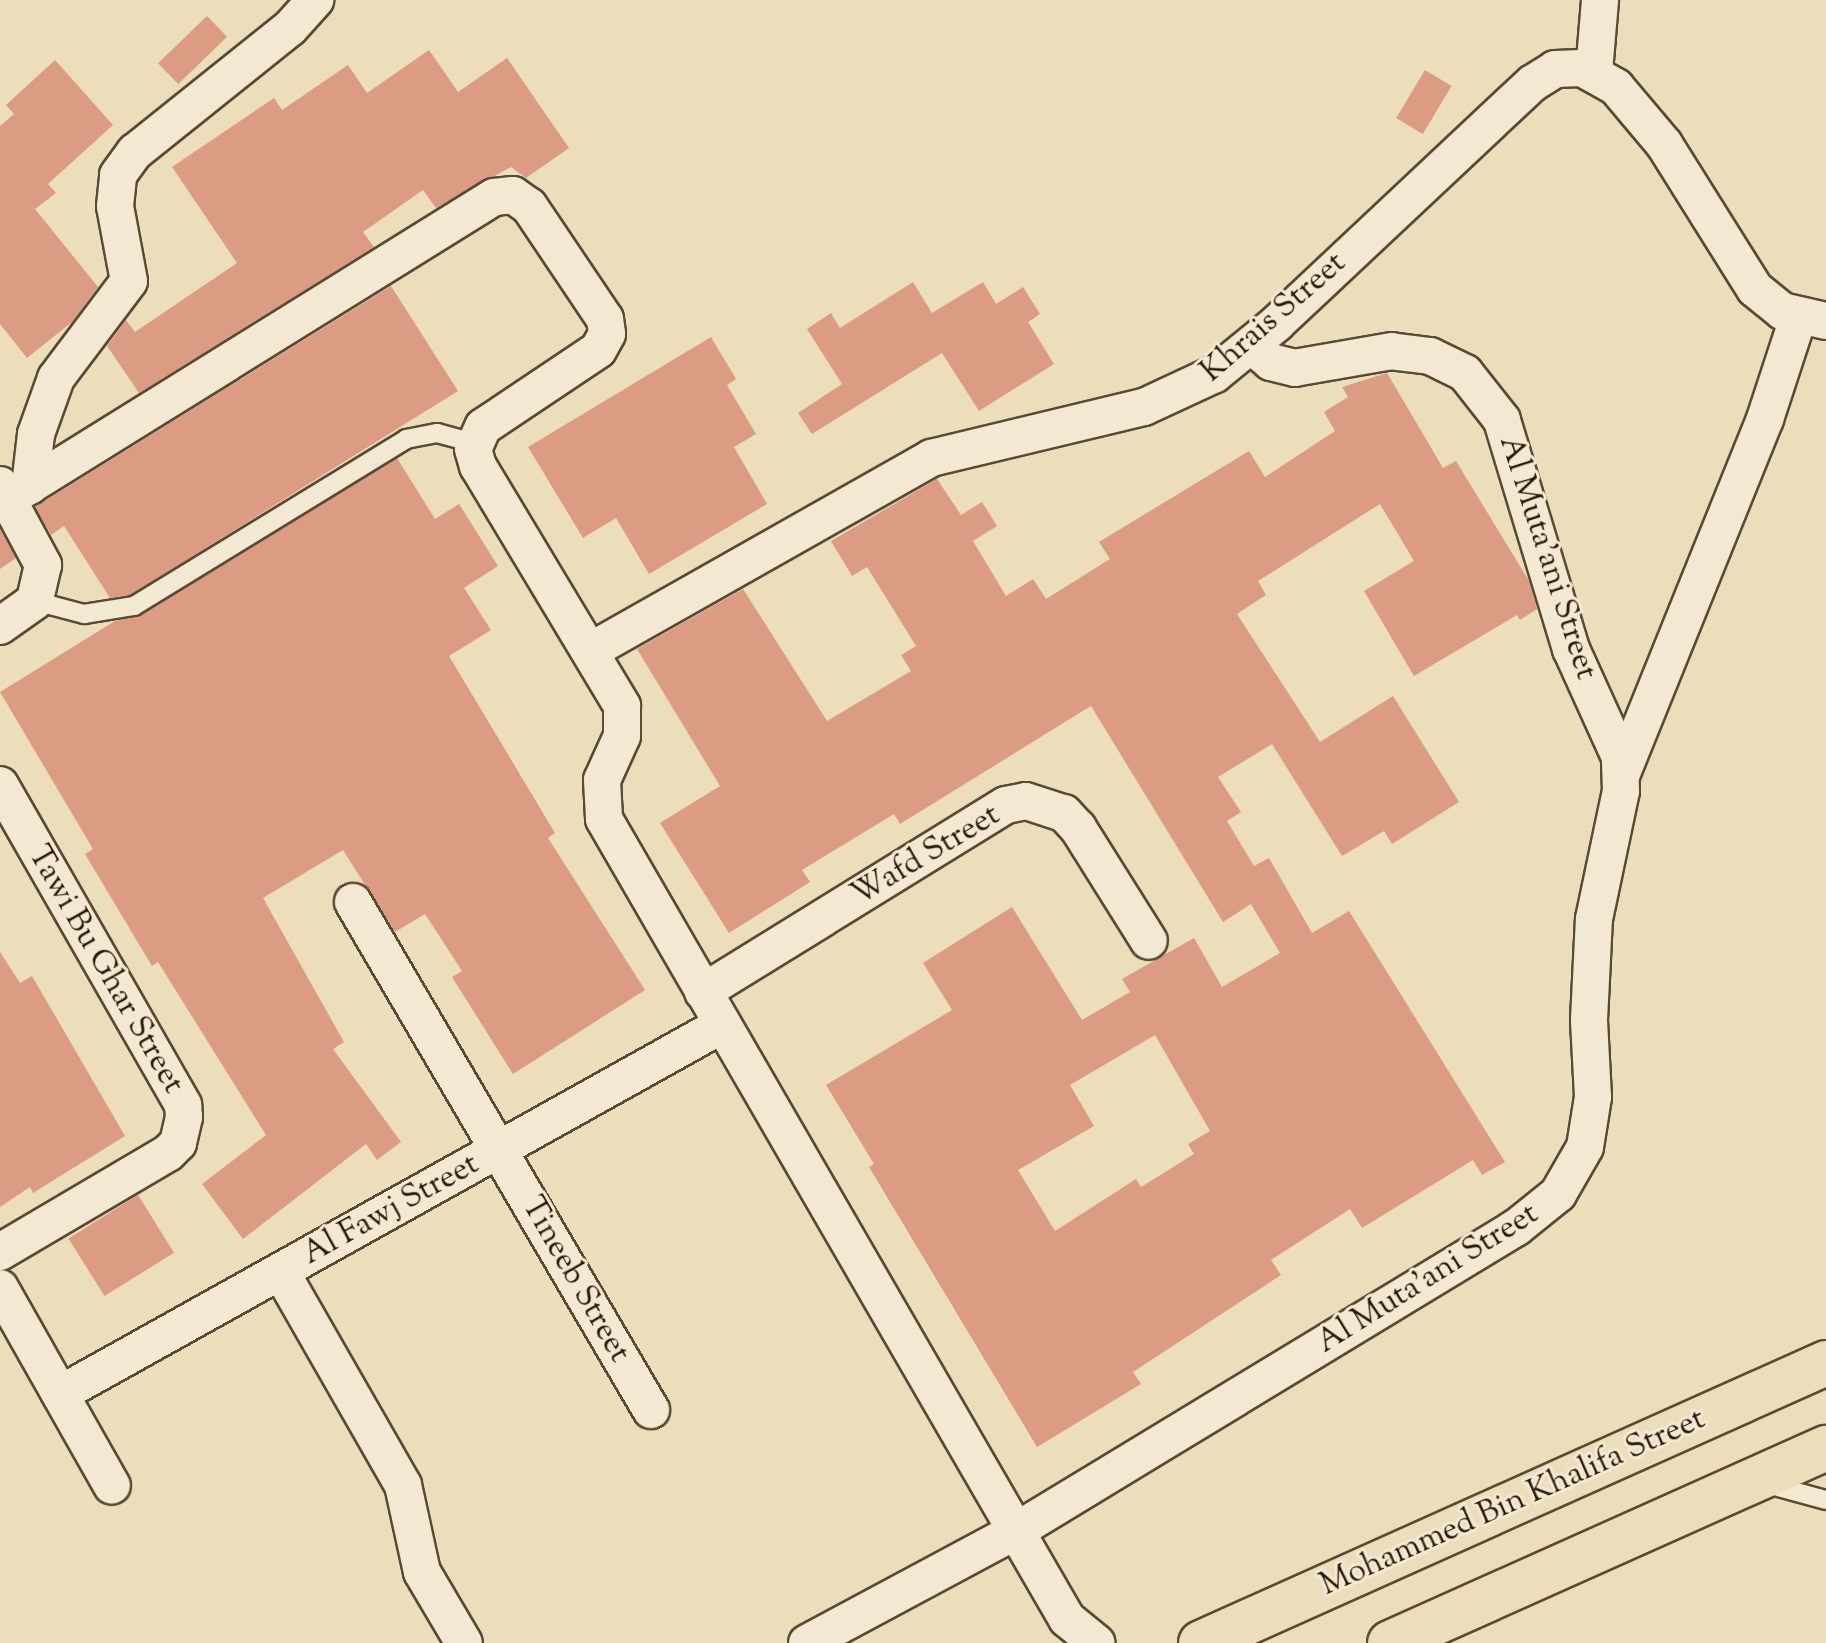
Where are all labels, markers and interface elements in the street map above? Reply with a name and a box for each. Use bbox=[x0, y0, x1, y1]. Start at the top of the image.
street label: Khrais Street bbox=[1194, 245, 1354, 391]
street label: Al Muta'ani Street bbox=[1489, 431, 1605, 685]
street label: Wafd Street bbox=[845, 797, 1007, 915]
street label: Tawi Bu Ghar Street bbox=[18, 839, 192, 1101]
street label: Al Fawj Street bbox=[296, 1146, 486, 1274]
street label: Tineeb Street bbox=[512, 1190, 638, 1370]
street label: Al Muta'ani Street bbox=[1310, 1195, 1546, 1363]
street label: Mohammed Bin Khalifa Street bbox=[1315, 1401, 1711, 1605]

